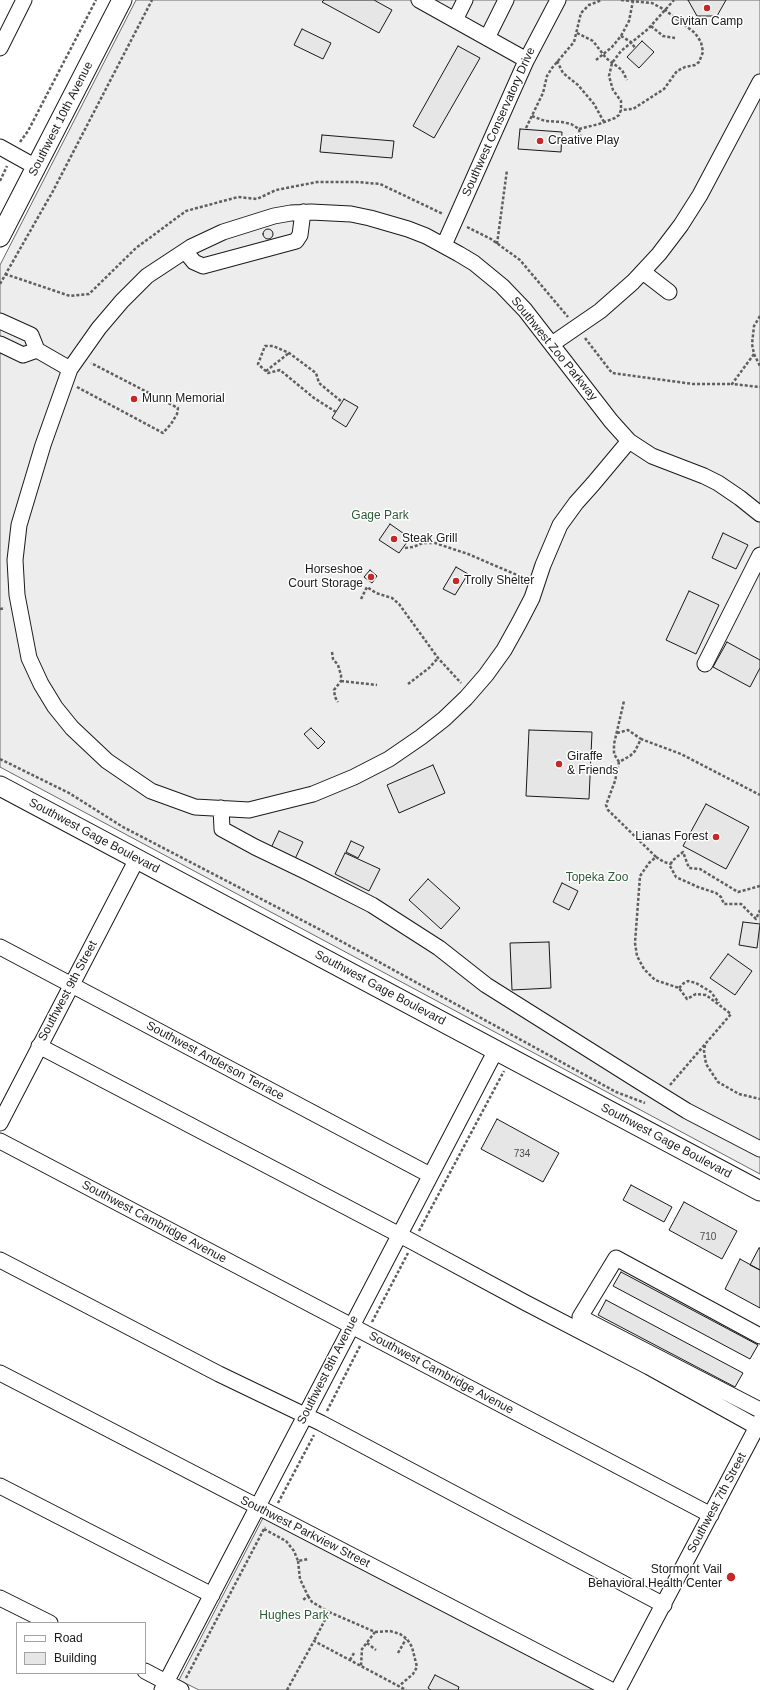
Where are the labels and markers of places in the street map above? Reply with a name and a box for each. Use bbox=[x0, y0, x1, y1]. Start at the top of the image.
marker: Civitan Camp bbox=[702, 3, 712, 13]
place label: Civitan Camp bbox=[671, 15, 743, 29]
place label: Creative Play bbox=[548, 134, 619, 148]
marker: Creative Play bbox=[535, 136, 545, 146]
place label: Munn Memorial bbox=[142, 392, 225, 406]
marker: Munn Memorial bbox=[129, 394, 139, 404]
place label: Steak Grill bbox=[402, 532, 457, 546]
marker: Steak Grill bbox=[389, 534, 399, 544]
place label: Horseshoe Court Storage bbox=[288, 563, 363, 591]
marker: Horseshoe Court Storage bbox=[366, 572, 376, 582]
place label: Trolly Shelter bbox=[464, 574, 534, 588]
marker: Trolly Shelter bbox=[451, 576, 461, 586]
place label: Giraffe & Friends bbox=[567, 750, 618, 778]
marker: Giraffe & Friends bbox=[554, 759, 564, 769]
place label: Lianas Forest bbox=[635, 830, 708, 844]
marker: Lianas Forest bbox=[711, 832, 721, 842]
place label: Stormont Vail Behavioral Health Center bbox=[588, 1563, 722, 1591]
marker: Stormont Vail Behavioral Health Center bbox=[725, 1571, 737, 1583]

